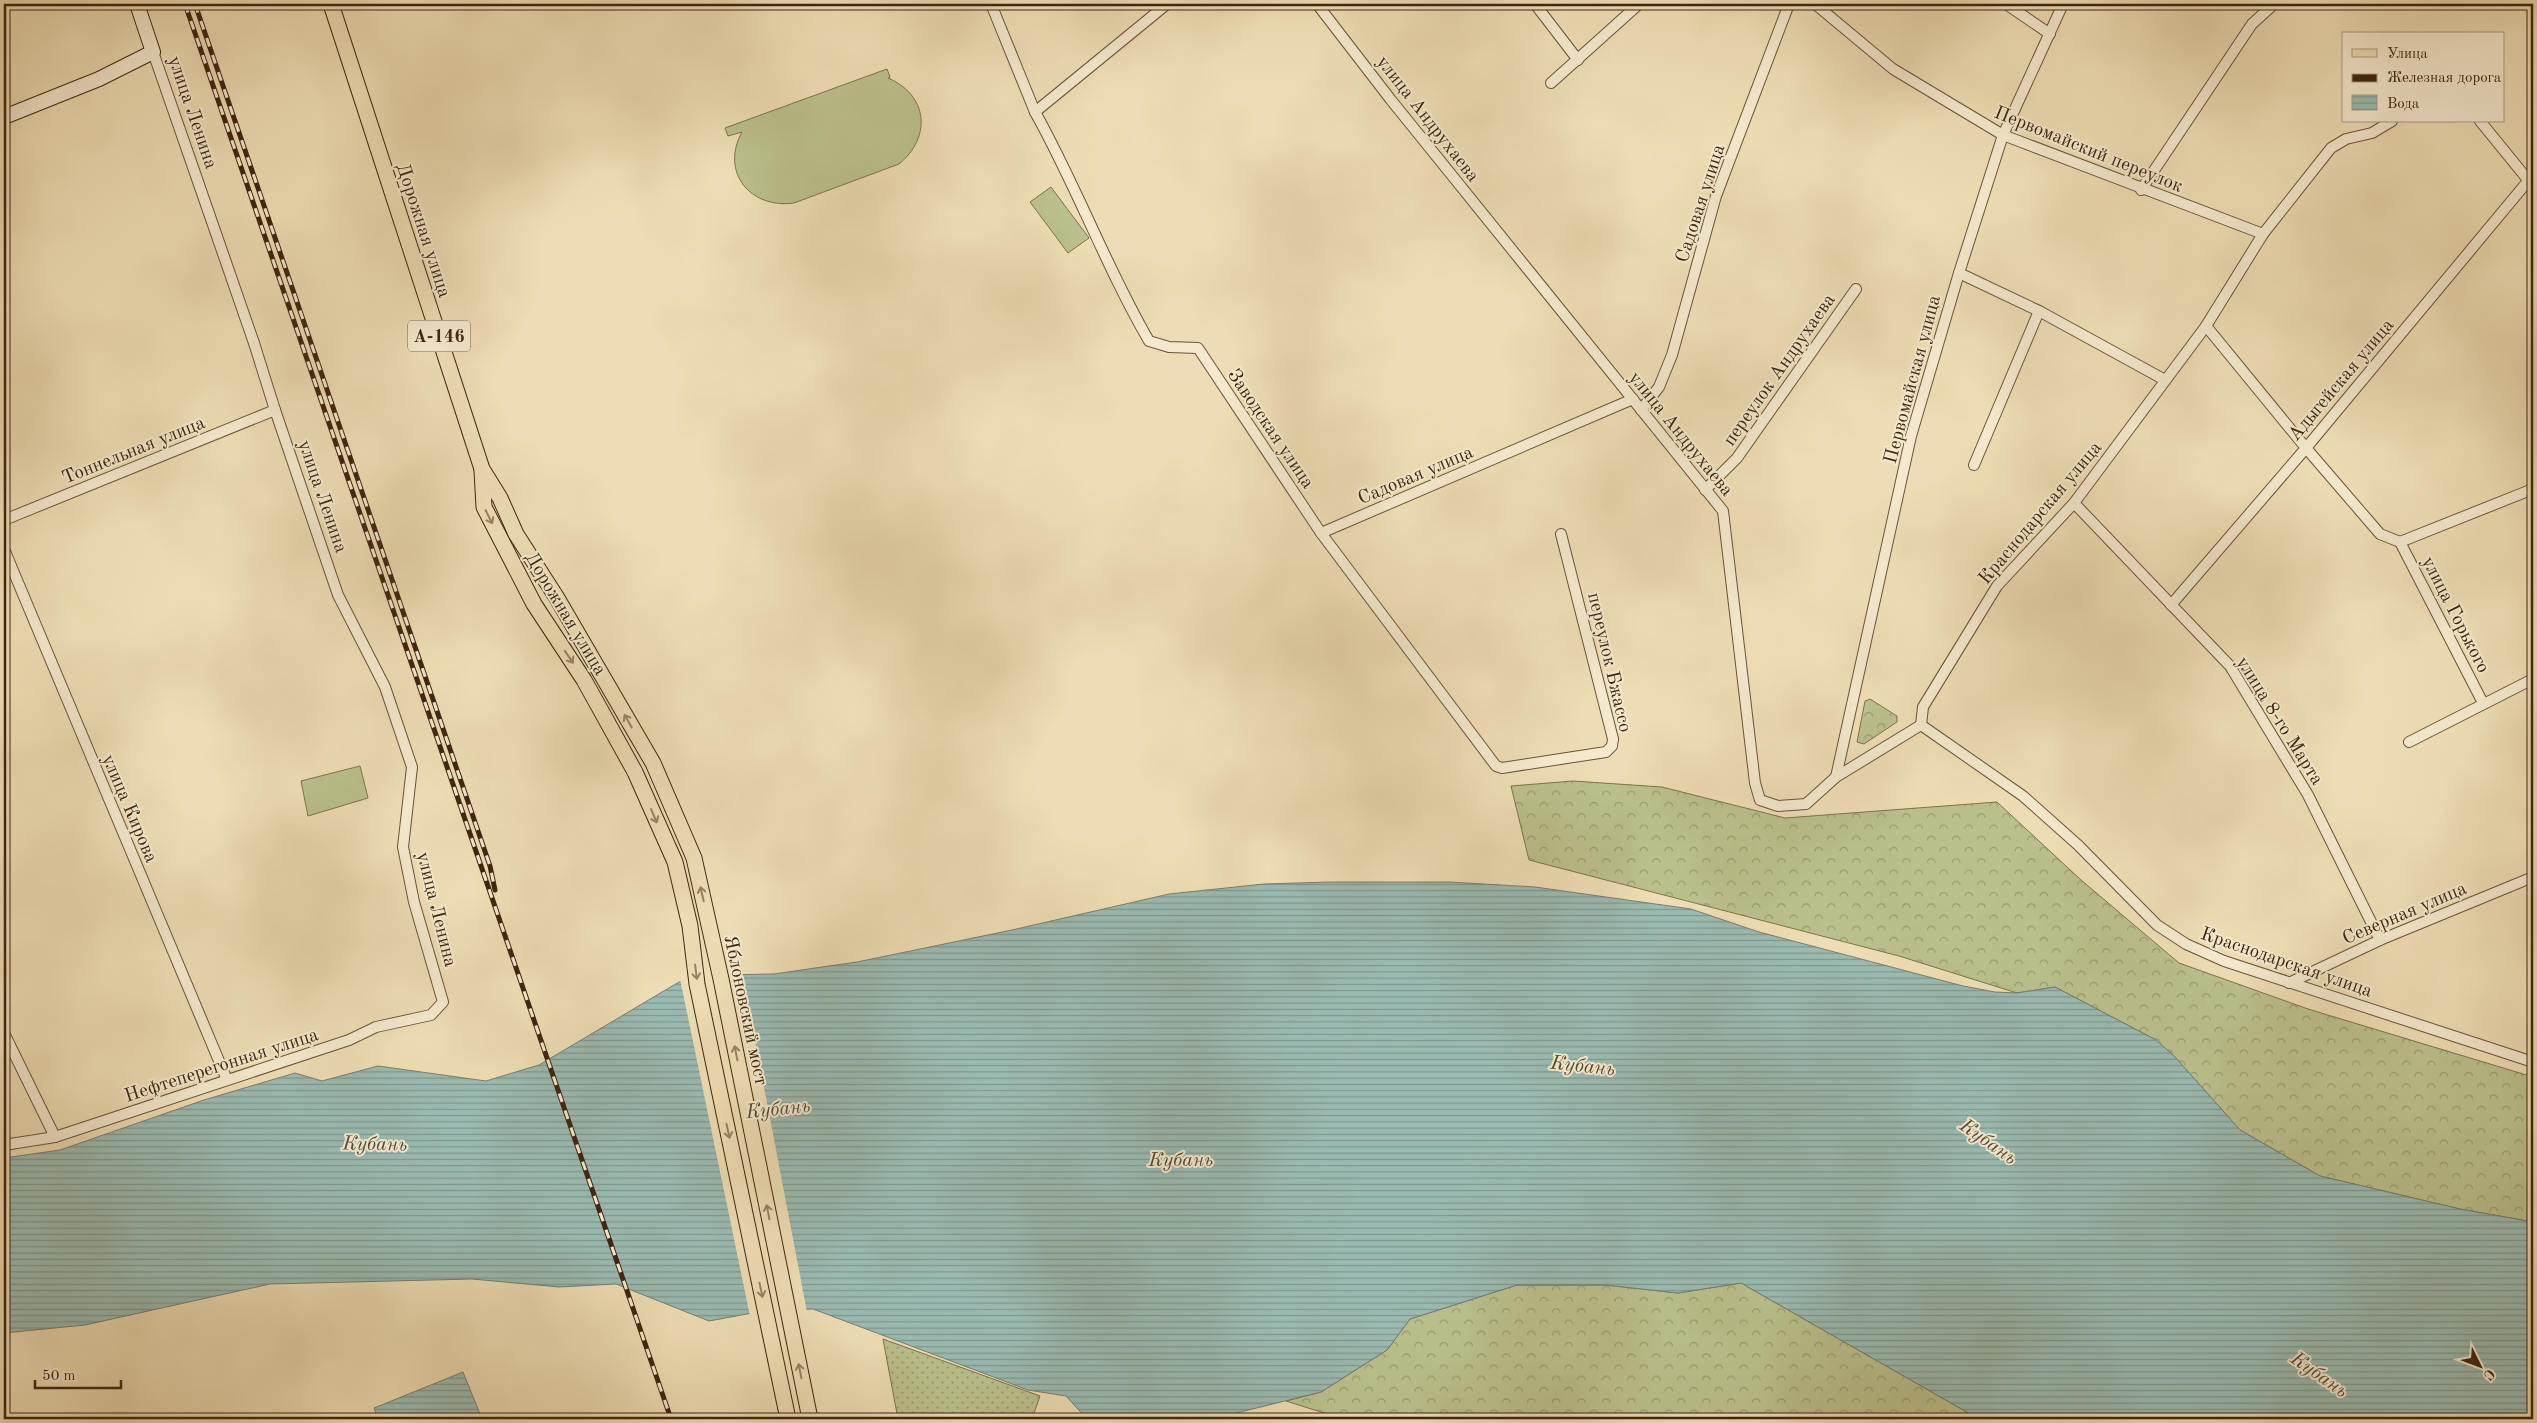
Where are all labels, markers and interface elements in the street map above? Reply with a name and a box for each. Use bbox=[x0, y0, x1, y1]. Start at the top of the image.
legend bbox=[2342, 32, 2504, 122]
text: Улица bbox=[2387, 47, 2428, 62]
street label: улица Андрухаева bbox=[1372, 53, 1482, 187]
street label: улица Ленина bbox=[163, 54, 220, 172]
text: Железная дорога bbox=[2387, 71, 2502, 86]
text: Вода bbox=[2387, 97, 2420, 112]
street label: Первомайский переулок bbox=[1991, 104, 2185, 197]
street label: Садовая улица bbox=[1673, 142, 1730, 265]
street label: Дорожная улица bbox=[392, 161, 453, 301]
street label: переулок Андрухаева bbox=[1720, 290, 1840, 450]
street label: Первомайская улица bbox=[1882, 293, 1945, 466]
street label: Адыгейская улица bbox=[2286, 316, 2399, 445]
road number: А-146 bbox=[408, 321, 470, 352]
street label: Заводская улица bbox=[1223, 366, 1317, 493]
street label: улица Андрухаева bbox=[1624, 369, 1736, 501]
street label: Тоннельная улица bbox=[60, 414, 209, 489]
street label: улица Ленина bbox=[293, 438, 350, 556]
street label: Краснодарская улица bbox=[1976, 438, 2106, 589]
street label: Садовая улица bbox=[1356, 443, 1477, 509]
one-way arrow bbox=[485, 509, 494, 524]
street label: Дорожная улица bbox=[521, 549, 609, 680]
street label: улица Горького bbox=[2417, 554, 2492, 676]
street label: переулок Бжассо bbox=[1583, 591, 1634, 734]
one-way arrow bbox=[565, 650, 575, 664]
street label: улица 8-го Марта bbox=[2232, 654, 2326, 789]
one-way arrow bbox=[623, 714, 633, 728]
street label: улица Кирова bbox=[97, 752, 160, 867]
one-way arrow bbox=[650, 808, 660, 823]
street label: улица Ленина bbox=[412, 850, 459, 970]
street label: Северная улица bbox=[2340, 879, 2470, 949]
one-way arrow bbox=[697, 886, 706, 902]
street label: Краснодарская улица bbox=[2198, 925, 2375, 1002]
street label: Яблоновский мост bbox=[719, 934, 770, 1087]
one-way arrow bbox=[691, 964, 701, 980]
street label: Нефтеперегонная улица bbox=[123, 1026, 322, 1107]
one-way arrow bbox=[731, 1045, 740, 1061]
water label: Кубань bbox=[1549, 1054, 1616, 1080]
water label: Кубань bbox=[744, 1097, 811, 1123]
water label: Кубань bbox=[1955, 1115, 2020, 1169]
one-way arrow bbox=[724, 1123, 733, 1139]
water label: Кубань bbox=[341, 1134, 408, 1156]
water label: Кубань bbox=[1148, 1151, 1213, 1171]
one-way arrow bbox=[763, 1205, 772, 1221]
one-way arrow bbox=[757, 1282, 766, 1298]
north arrow bbox=[2454, 1340, 2504, 1390]
water label: Кубань bbox=[2286, 1348, 2351, 1402]
scale bar bbox=[35, 1358, 121, 1390]
one-way arrow bbox=[795, 1364, 804, 1380]
text: С bbox=[2481, 1366, 2497, 1382]
text: 50 m bbox=[42, 1369, 76, 1384]

